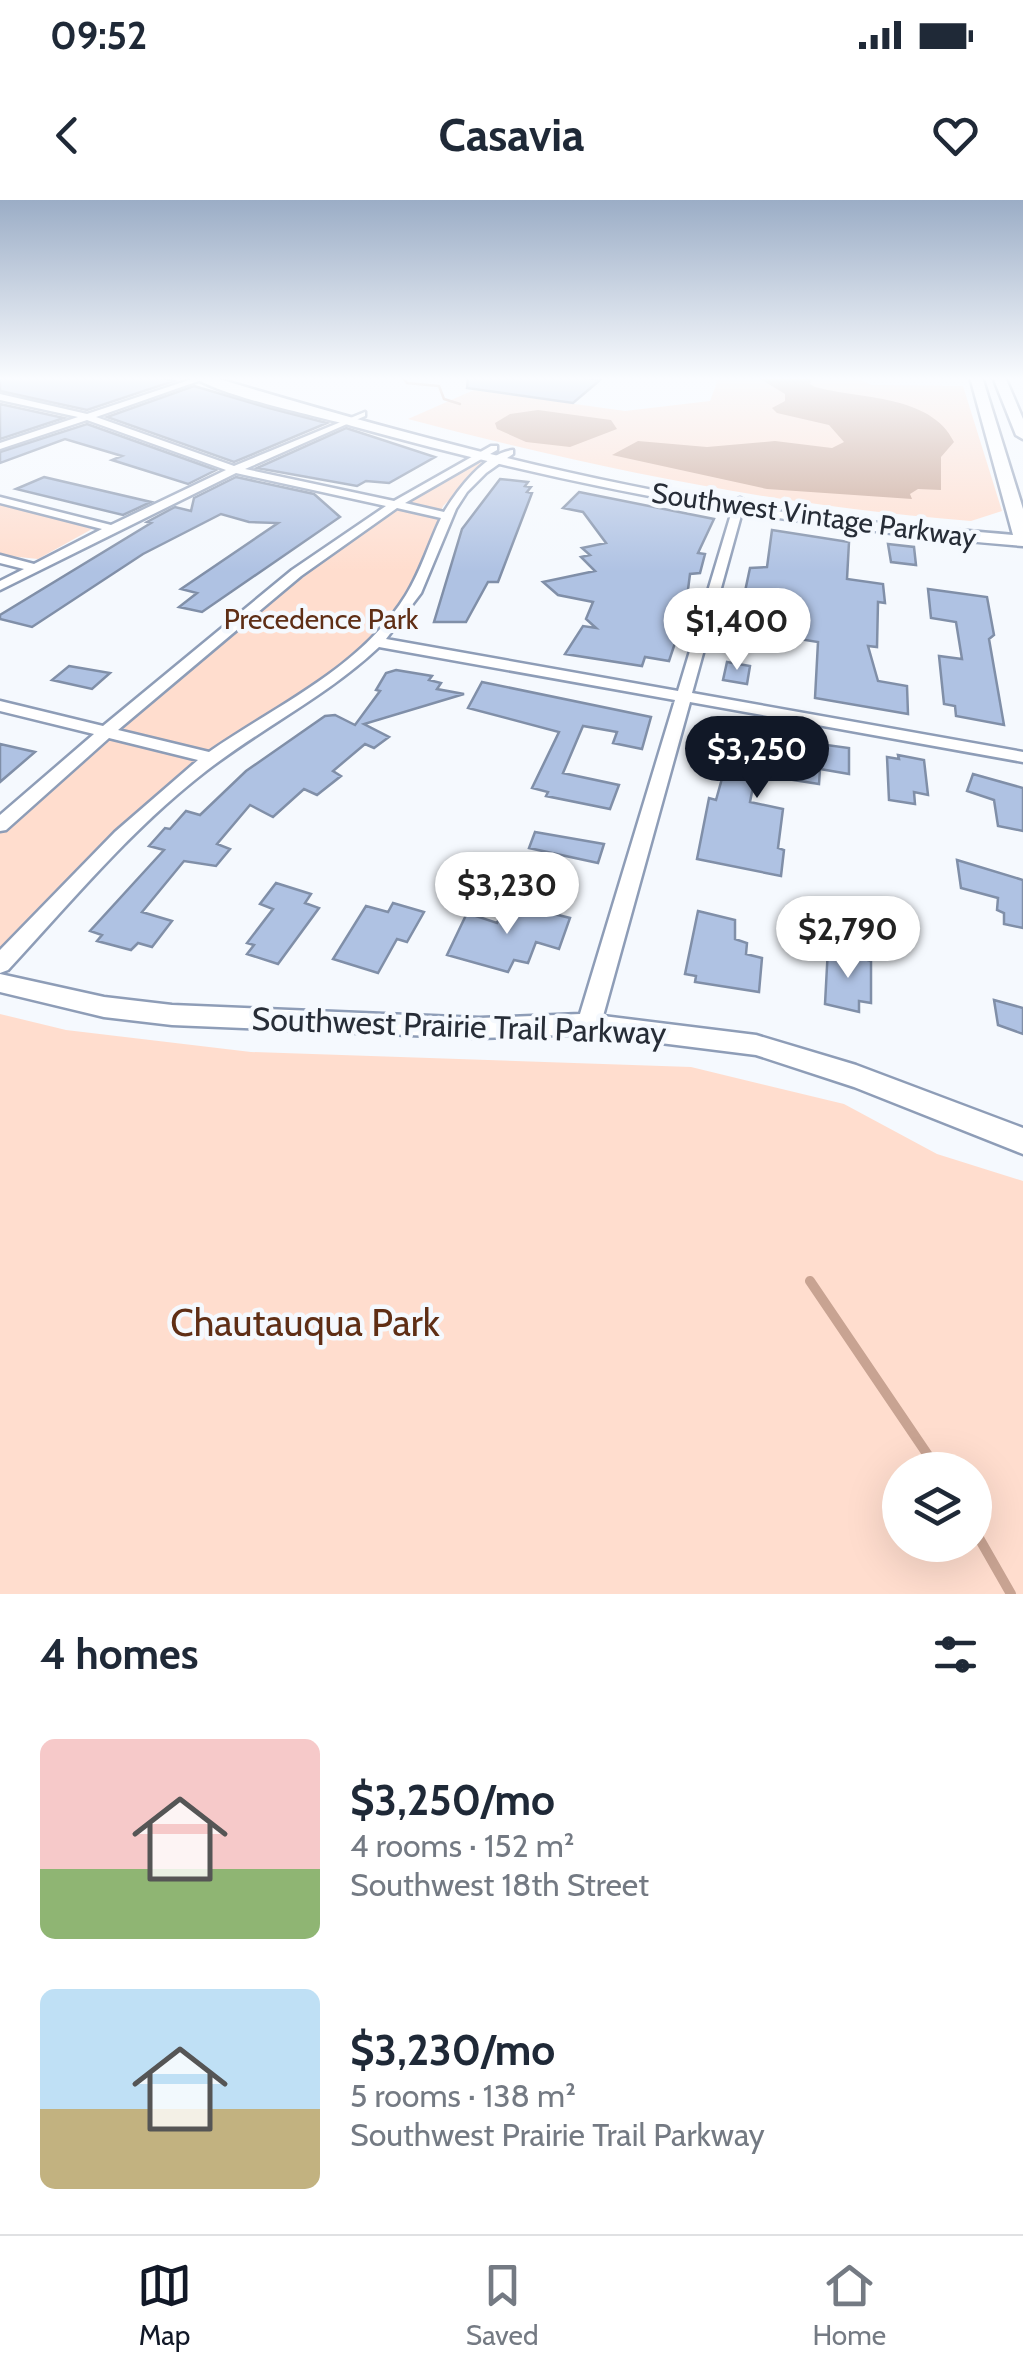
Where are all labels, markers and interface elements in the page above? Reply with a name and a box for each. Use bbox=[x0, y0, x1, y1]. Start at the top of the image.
text: 09:52 bbox=[50, 12, 147, 59]
icon: back bbox=[40, 108, 95, 163]
text: Casavia bbox=[439, 108, 584, 162]
icon: heart bbox=[928, 108, 983, 163]
street label: Southwest Vintage Parkway bbox=[650, 475, 978, 555]
pin: $1,400 bbox=[656, 588, 818, 673]
text: $1,400 bbox=[686, 601, 788, 640]
park label: Precedence Park bbox=[224, 602, 419, 636]
pin: $3,250 bbox=[676, 716, 838, 801]
text: $3,250 bbox=[707, 729, 807, 768]
pin: $3,230 bbox=[426, 852, 588, 937]
text: $3,230 bbox=[457, 865, 557, 904]
pin: $2,790 bbox=[767, 896, 929, 981]
text: $2,790 bbox=[798, 909, 898, 948]
street label: Southwest Prairie Trail Parkway bbox=[251, 999, 667, 1052]
park label: Chautauqua Park bbox=[170, 1299, 440, 1346]
map controls bbox=[882, 1452, 992, 1562]
button: layers bbox=[882, 1452, 992, 1562]
icon: filters bbox=[928, 1627, 983, 1682]
text: 4 homes bbox=[40, 1628, 199, 1680]
text: $3,250/mo bbox=[350, 1774, 555, 1826]
icon: home bbox=[120, 1779, 240, 1899]
text: 4 rooms · 152 m² bbox=[350, 1826, 574, 1865]
text: Southwest 18th Street bbox=[350, 1865, 649, 1904]
text: $3,230/mo bbox=[350, 2024, 555, 2076]
icon: home bbox=[120, 2029, 240, 2149]
text: 5 rooms · 138 m² bbox=[350, 2076, 576, 2115]
text: Southwest Prairie Trail Parkway bbox=[350, 2115, 765, 2154]
tab: Map bbox=[137, 2258, 192, 2352]
tab: Saved bbox=[466, 2258, 539, 2352]
tab: Home bbox=[812, 2258, 886, 2352]

